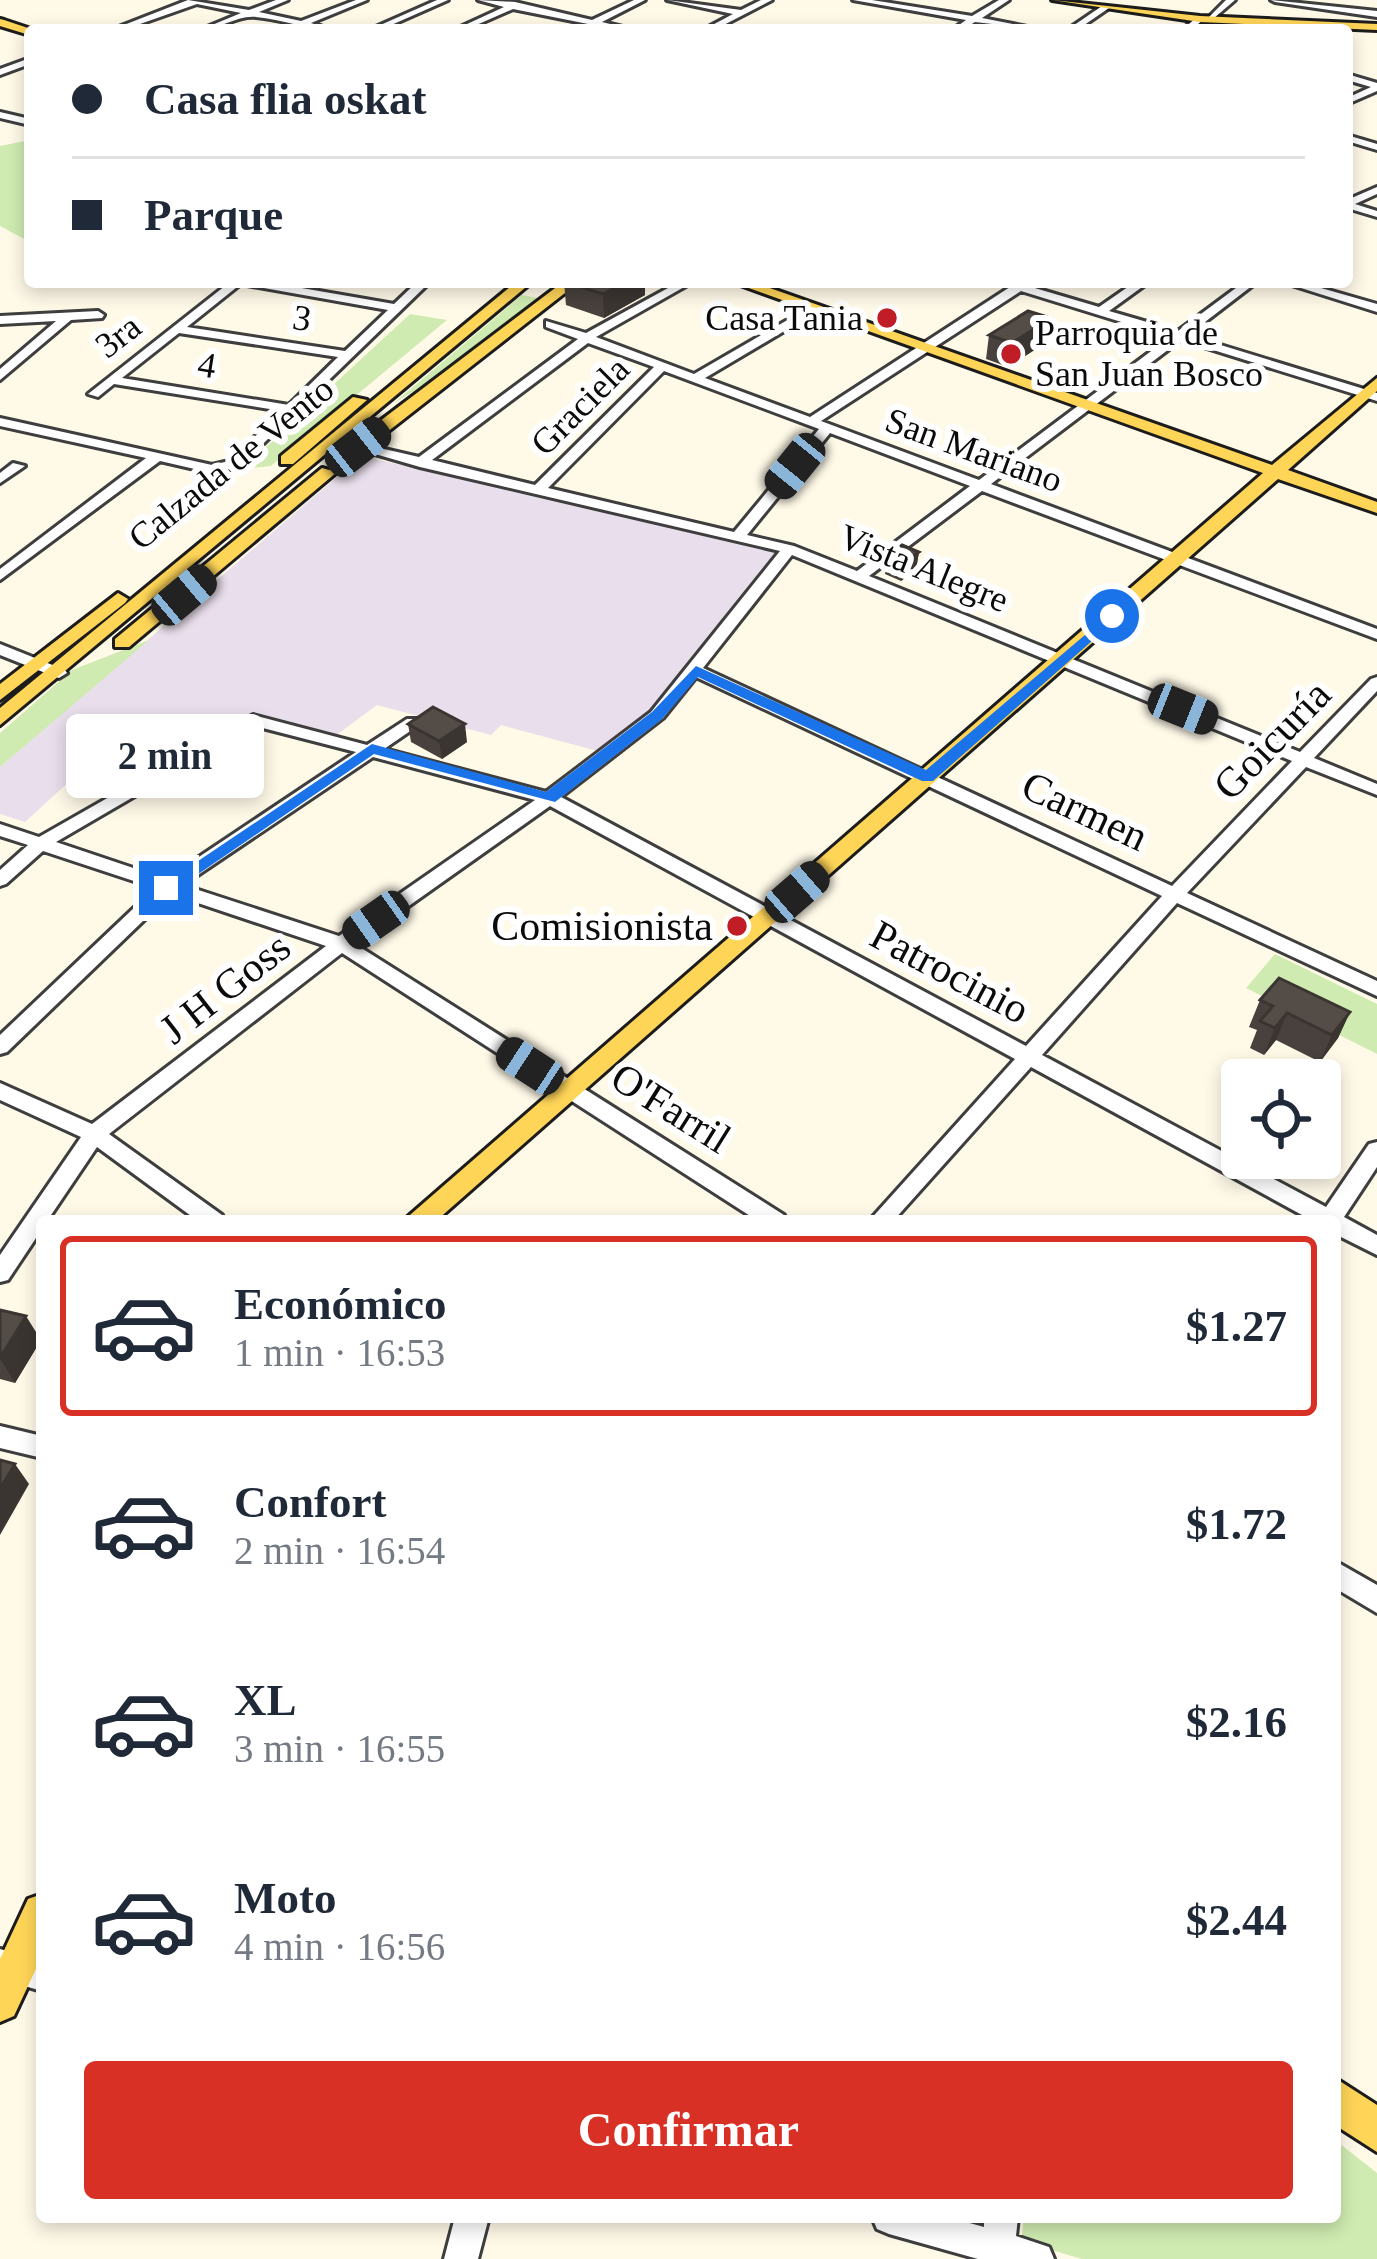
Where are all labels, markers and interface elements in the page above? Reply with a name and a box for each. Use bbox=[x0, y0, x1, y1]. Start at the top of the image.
text: Casa flia oskat bbox=[144, 74, 427, 124]
text: Parque bbox=[144, 190, 283, 240]
street label: 3 bbox=[290, 297, 314, 339]
place label: Casa Tania bbox=[705, 298, 863, 338]
marker: Casa Tania bbox=[874, 305, 900, 331]
street label: 3ra bbox=[88, 306, 148, 366]
place label: Parroquia de San Juan Bosco bbox=[1035, 313, 1263, 394]
marker: Parroquia de San Juan Bosco bbox=[998, 341, 1024, 367]
street label: 4 bbox=[195, 344, 219, 386]
street label: Graciela bbox=[523, 349, 637, 463]
street label: Calzada de Vento bbox=[121, 368, 341, 558]
street label: San Mariano bbox=[880, 400, 1068, 500]
car bbox=[319, 411, 397, 483]
car bbox=[758, 427, 832, 505]
street label: Vista Alegre bbox=[834, 516, 1014, 620]
car bbox=[145, 558, 223, 632]
route start bbox=[1085, 589, 1139, 643]
street label: Goicuría bbox=[1204, 671, 1340, 809]
car bbox=[1143, 679, 1223, 739]
callout: 2 min bbox=[67, 714, 265, 798]
text: 2 min bbox=[118, 734, 212, 777]
street label: Carmen bbox=[1015, 762, 1155, 860]
car bbox=[758, 855, 836, 929]
route end bbox=[139, 861, 193, 915]
car bbox=[336, 885, 416, 955]
place label: Comisionista bbox=[491, 903, 713, 949]
street label: Patrocinio bbox=[863, 911, 1037, 1033]
marker: Comisionista bbox=[724, 913, 750, 939]
street label: J H Goss bbox=[151, 923, 299, 1053]
car bbox=[490, 1031, 570, 1101]
street label: O'Farril bbox=[603, 1054, 739, 1162]
map controls bbox=[1221, 1059, 1341, 1179]
button: locate bbox=[1221, 1059, 1341, 1179]
icon: car bbox=[90, 1272, 198, 1380]
text: Económico bbox=[234, 1279, 446, 1329]
text: $1.27 bbox=[1186, 1301, 1287, 1351]
text: 1 min · 16:53 bbox=[234, 1331, 445, 1374]
icon: car bbox=[90, 1470, 198, 1578]
text: Confort bbox=[234, 1477, 386, 1527]
text: $1.72 bbox=[1186, 1499, 1287, 1549]
text: 2 min · 16:54 bbox=[234, 1529, 445, 1572]
icon: car bbox=[90, 1668, 198, 1776]
text: XL bbox=[234, 1675, 297, 1725]
text: $2.16 bbox=[1186, 1697, 1287, 1747]
text: 3 min · 16:55 bbox=[234, 1727, 445, 1770]
icon: car bbox=[90, 1866, 198, 1974]
text: Moto bbox=[234, 1873, 336, 1923]
text: $2.44 bbox=[1186, 1895, 1287, 1945]
text: 4 min · 16:56 bbox=[234, 1925, 445, 1968]
button: Confirmar bbox=[84, 2061, 1293, 2199]

